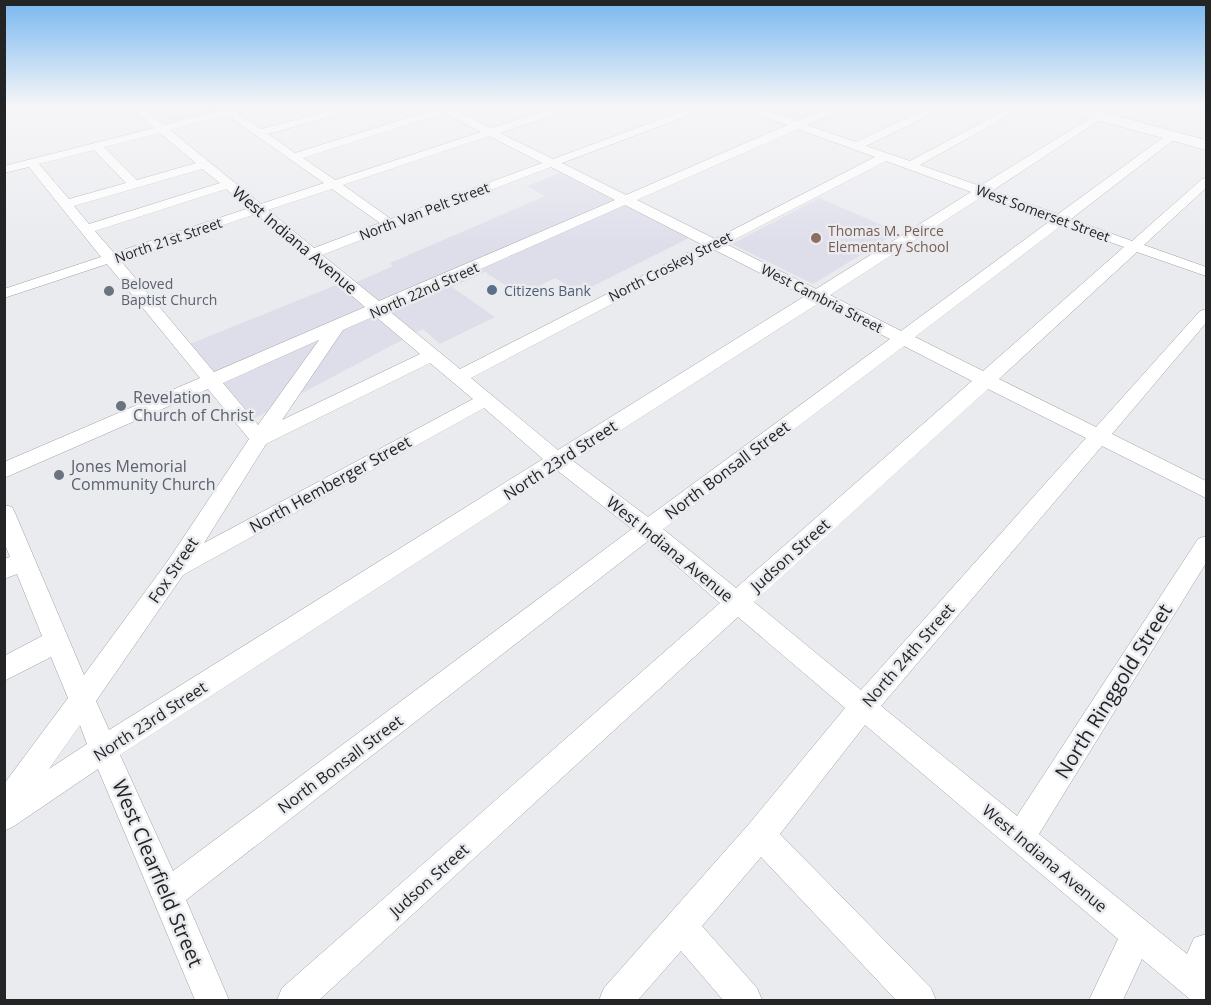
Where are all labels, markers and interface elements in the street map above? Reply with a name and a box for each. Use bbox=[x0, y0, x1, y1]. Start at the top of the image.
street label: North Van Pelt Street bbox=[356, 177, 492, 245]
street label: West Somerset Street bbox=[974, 180, 1112, 246]
street label: West Indiana Avenue bbox=[228, 181, 362, 299]
street label: North 21st Street bbox=[112, 213, 224, 267]
place label: Thomas M. Peirce Elementary School bbox=[828, 221, 949, 256]
street label: North Croskey Street bbox=[605, 227, 735, 305]
marker: Thomas M. Peirce Elementary School bbox=[809, 231, 823, 245]
street label: North 22nd Street bbox=[366, 257, 482, 323]
street label: West Cambria Street bbox=[758, 259, 886, 337]
place label: Beloved Baptist Church bbox=[121, 274, 217, 309]
place label: Citizens Bank bbox=[504, 281, 592, 300]
marker: Citizens Bank bbox=[485, 283, 499, 297]
marker: Beloved Baptist Church bbox=[102, 284, 116, 298]
place label: Revelation Church of Christ bbox=[133, 386, 254, 426]
marker: Revelation Church of Christ bbox=[114, 399, 128, 413]
street label: North 23rd Street bbox=[499, 415, 621, 505]
street label: North Bonsall Street bbox=[660, 416, 794, 524]
street label: North Hemberger Street bbox=[245, 430, 415, 538]
place label: Jones Memorial Community Church bbox=[69, 455, 216, 495]
marker: Jones Memorial Community Church bbox=[52, 468, 66, 482]
street label: West Indiana Avenue bbox=[602, 491, 738, 607]
street label: Judson Street bbox=[744, 513, 835, 598]
street label: Fox Street bbox=[143, 532, 203, 607]
street label: North 24th Street bbox=[857, 598, 959, 711]
street label: North Ringgold Street bbox=[1048, 598, 1178, 784]
street label: North 23rd Street bbox=[89, 676, 211, 766]
street label: North Bonsall Street bbox=[273, 710, 407, 818]
street label: West Clearfield Street bbox=[106, 775, 210, 971]
street label: West Indiana Avenue bbox=[978, 799, 1112, 917]
street label: Judson Street bbox=[383, 838, 474, 923]

